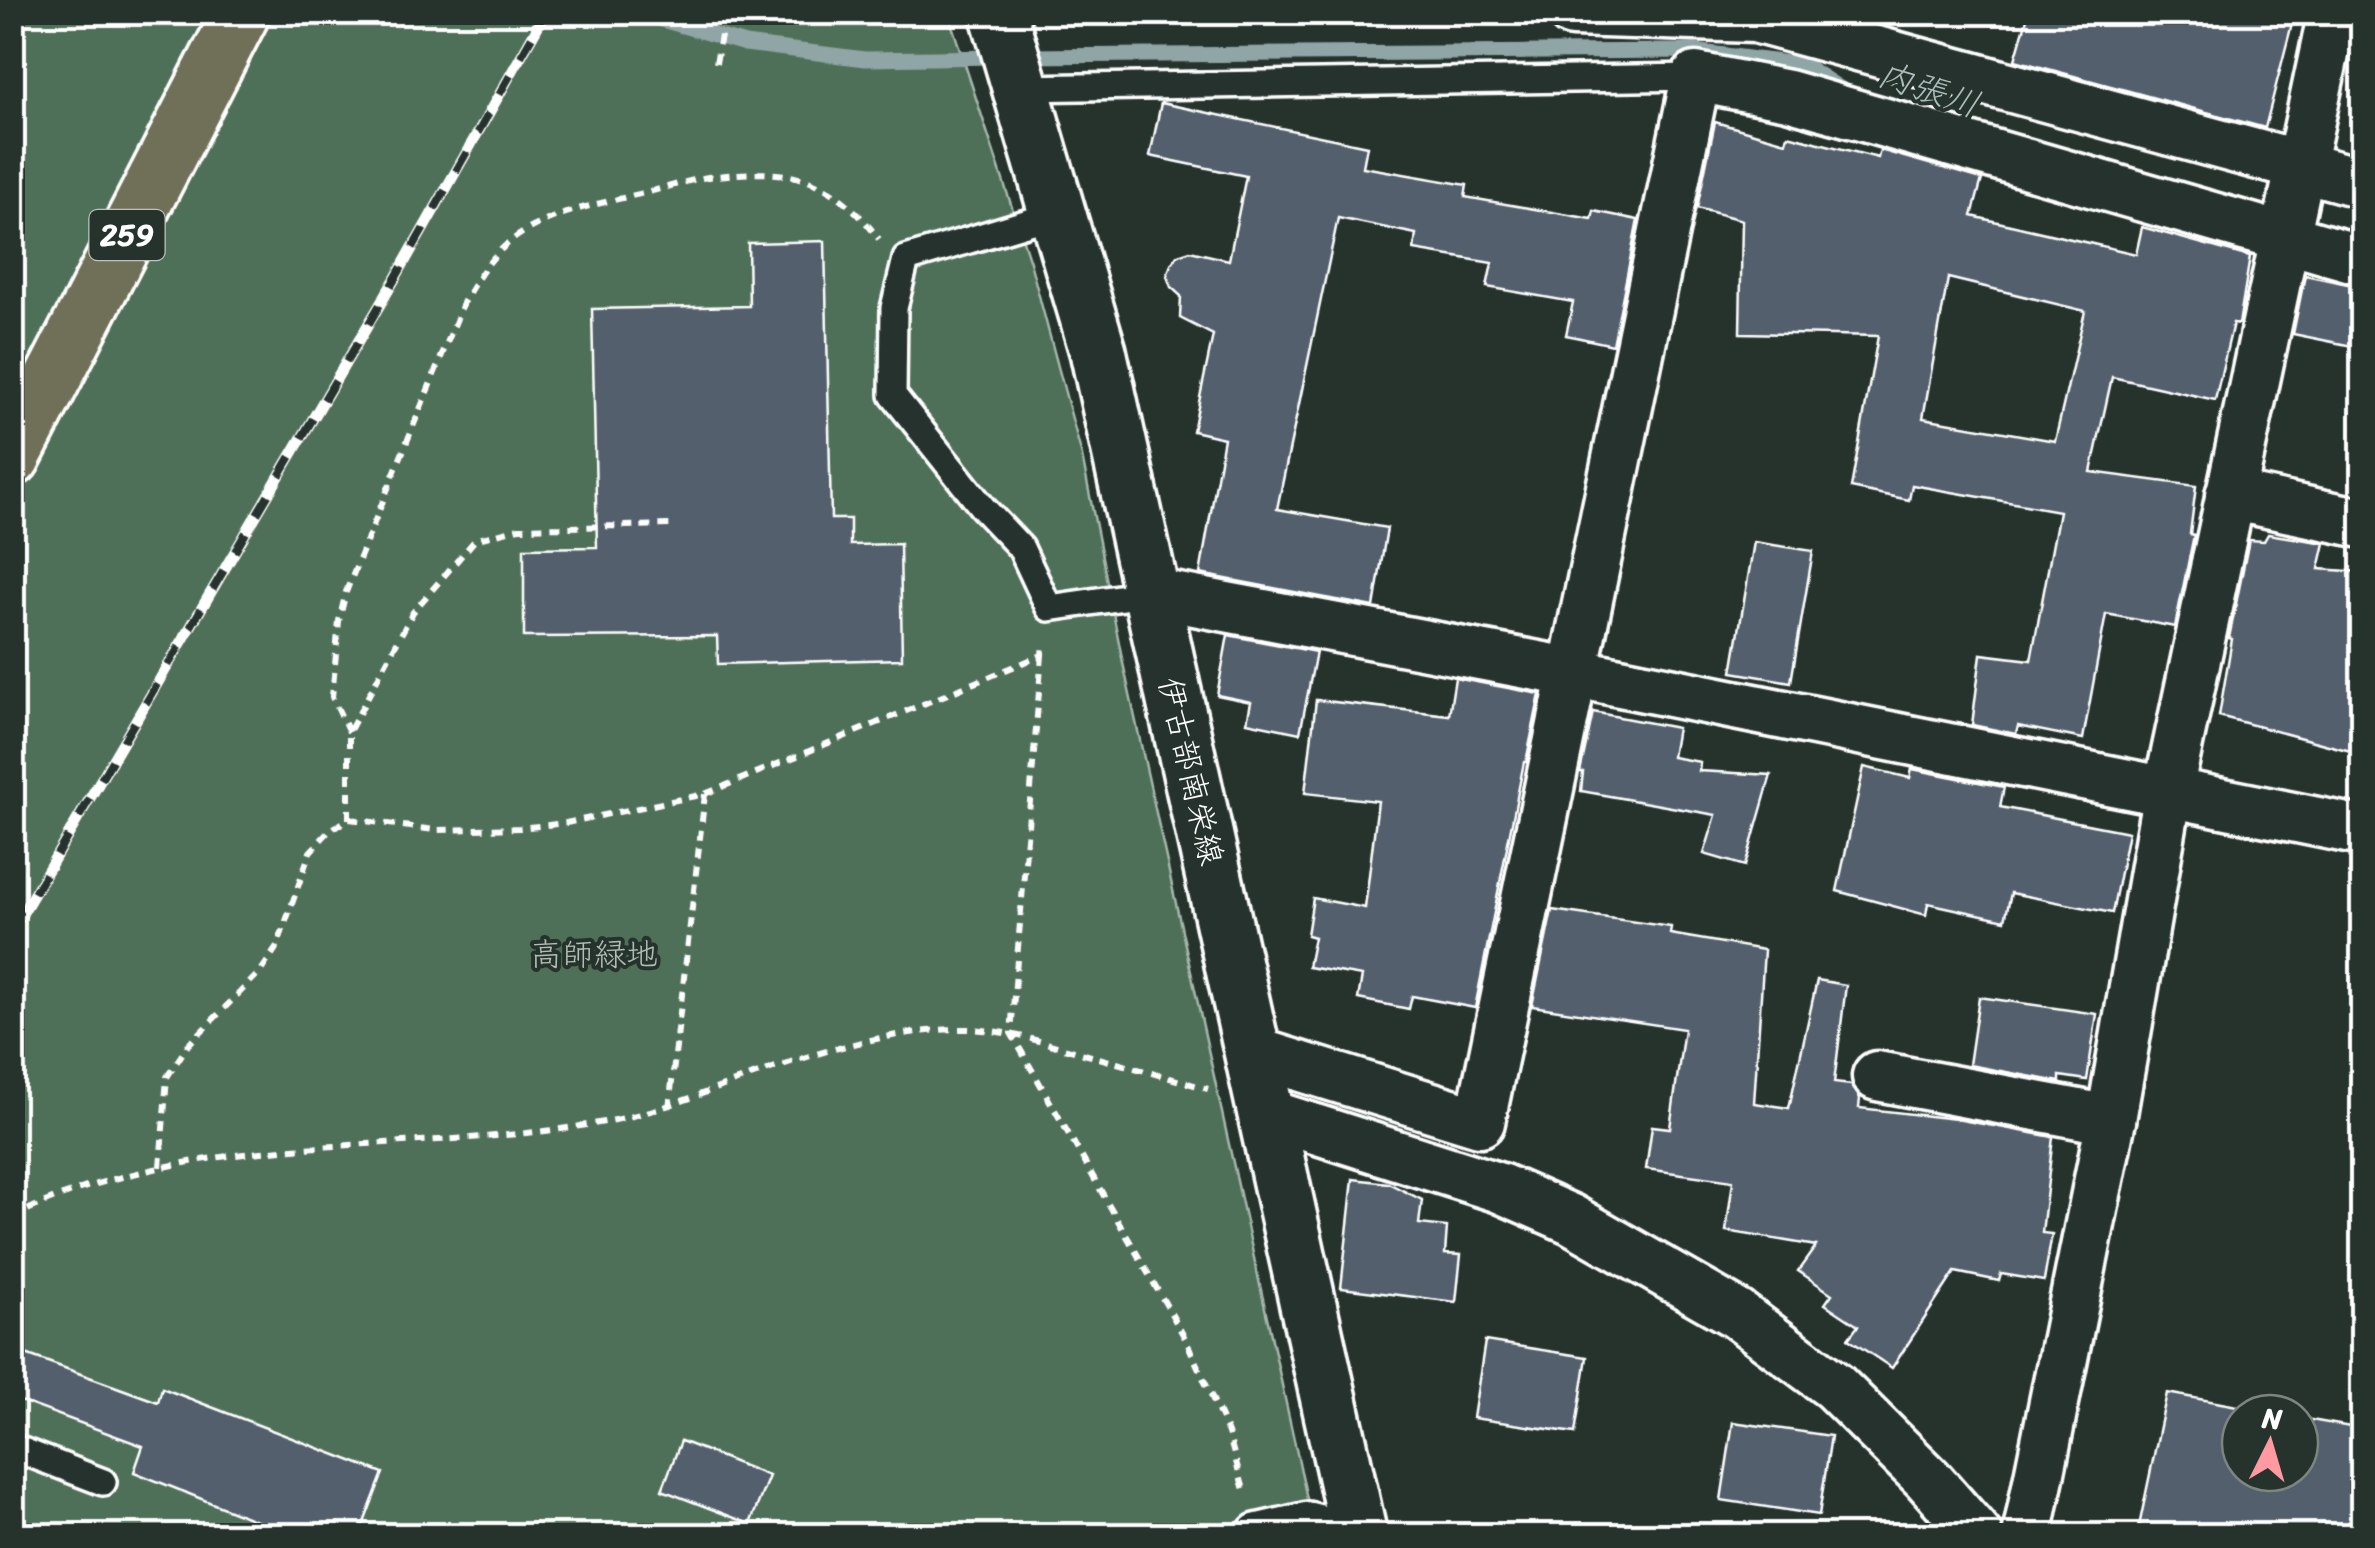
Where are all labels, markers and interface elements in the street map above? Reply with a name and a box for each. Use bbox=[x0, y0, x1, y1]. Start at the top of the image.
water label: 内張川 bbox=[1869, 43, 1989, 135]
road number: 259 bbox=[90, 210, 164, 260]
street label: 伊古部南栄線 bbox=[1141, 671, 1240, 871]
park label: 高師緑地 bbox=[530, 926, 658, 983]
north arrow bbox=[2220, 1393, 2320, 1493]
text: N bbox=[2259, 1393, 2285, 1444]

